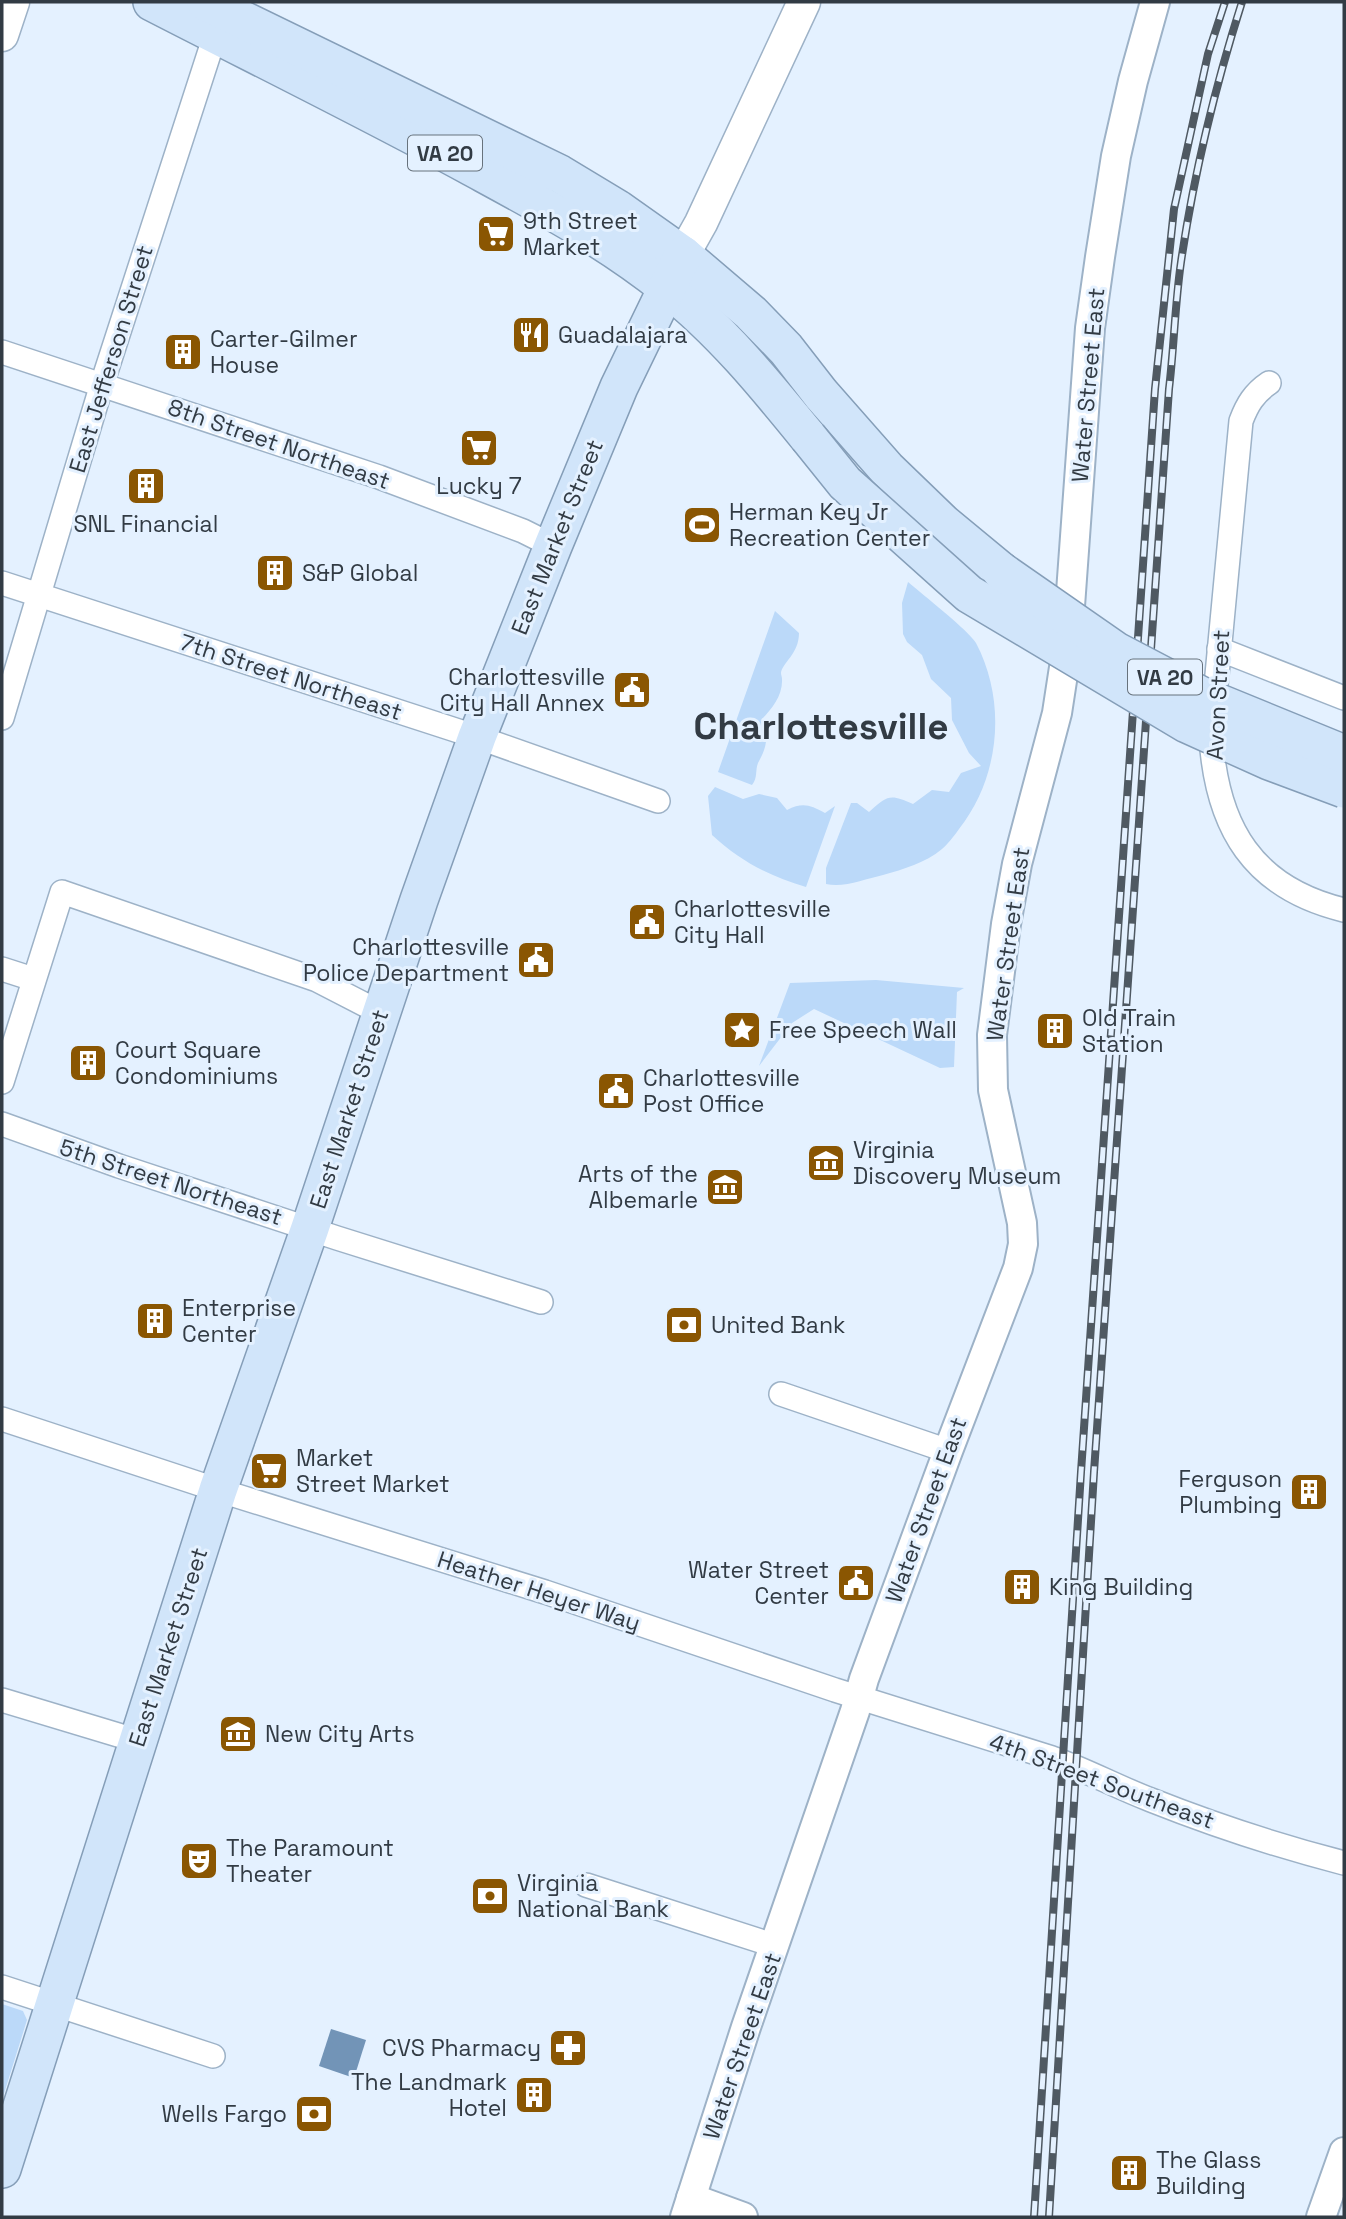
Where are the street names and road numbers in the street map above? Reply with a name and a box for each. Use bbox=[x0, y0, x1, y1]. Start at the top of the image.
road number: VA 20 bbox=[408, 136, 482, 170]
street label: East Jefferson Street bbox=[62, 242, 160, 476]
street label: Water Street East bbox=[1065, 286, 1111, 484]
street label: 8th Street Northeast bbox=[164, 392, 394, 496]
street label: East Market Street bbox=[504, 435, 610, 639]
street label: 7th Street Northeast bbox=[176, 627, 406, 727]
street label: Avon Street bbox=[1200, 629, 1236, 761]
road number: VA 20 bbox=[1128, 660, 1202, 694]
street label: Water Street East bbox=[980, 845, 1036, 1043]
street label: East Market Street bbox=[303, 1005, 395, 1213]
street label: 5th Street Northeast bbox=[56, 1132, 286, 1232]
street label: Water Street East bbox=[878, 1413, 974, 1607]
street label: East Market Street bbox=[122, 1543, 214, 1751]
street label: Heather Heyer Way bbox=[434, 1544, 644, 1638]
street label: 4th Street Southeast bbox=[985, 1726, 1219, 1836]
street label: Water Street East bbox=[696, 1949, 788, 2143]

